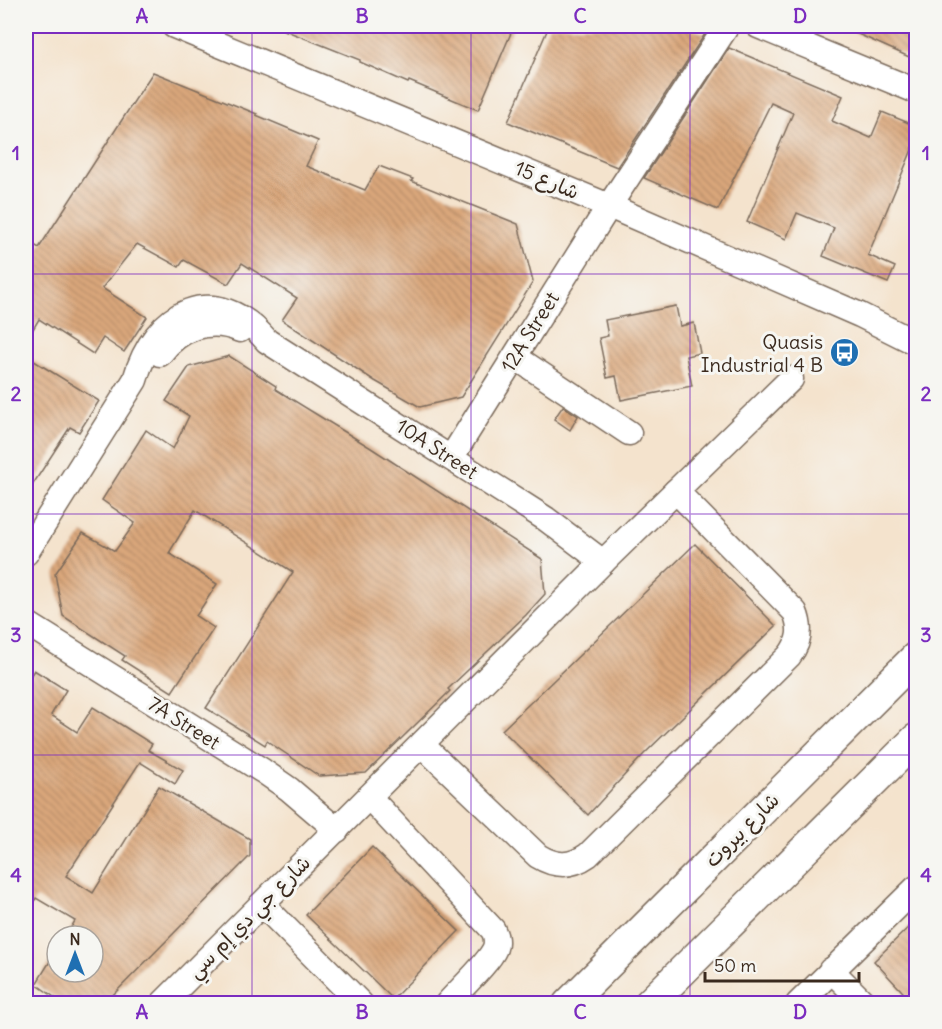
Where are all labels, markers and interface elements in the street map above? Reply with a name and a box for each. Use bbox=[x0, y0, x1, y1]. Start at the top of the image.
text: A bbox=[136, 3, 149, 28]
text: B bbox=[355, 3, 369, 28]
text: C bbox=[573, 3, 587, 28]
text: D bbox=[793, 3, 807, 28]
text: 1 bbox=[12, 140, 20, 165]
text: 1 bbox=[922, 140, 930, 165]
street label: شارع 15 bbox=[510, 155, 583, 206]
street label: 12A Street bbox=[495, 287, 564, 376]
place label: Quasis Industrial 4 B bbox=[701, 329, 823, 377]
bus stop icon: Quasis Industrial 4 B bbox=[828, 337, 860, 369]
text: 2 bbox=[11, 381, 22, 406]
text: 2 bbox=[921, 381, 932, 406]
street label: 10A Street bbox=[392, 413, 483, 484]
text: 3 bbox=[10, 622, 22, 647]
text: 3 bbox=[920, 622, 932, 647]
street label: 7A Street bbox=[144, 691, 225, 755]
street label: شارع بيروت bbox=[699, 787, 785, 873]
street label: شارع جي دي إم سي bbox=[182, 850, 320, 988]
text: 4 bbox=[10, 862, 22, 887]
text: 4 bbox=[920, 862, 932, 887]
north arrow bbox=[45, 924, 105, 984]
text: N bbox=[69, 929, 81, 949]
scale bar bbox=[705, 945, 860, 983]
text: 50 m bbox=[714, 954, 756, 977]
text: A bbox=[136, 999, 149, 1024]
text: B bbox=[355, 999, 369, 1024]
text: C bbox=[573, 999, 587, 1024]
text: D bbox=[793, 999, 807, 1024]

